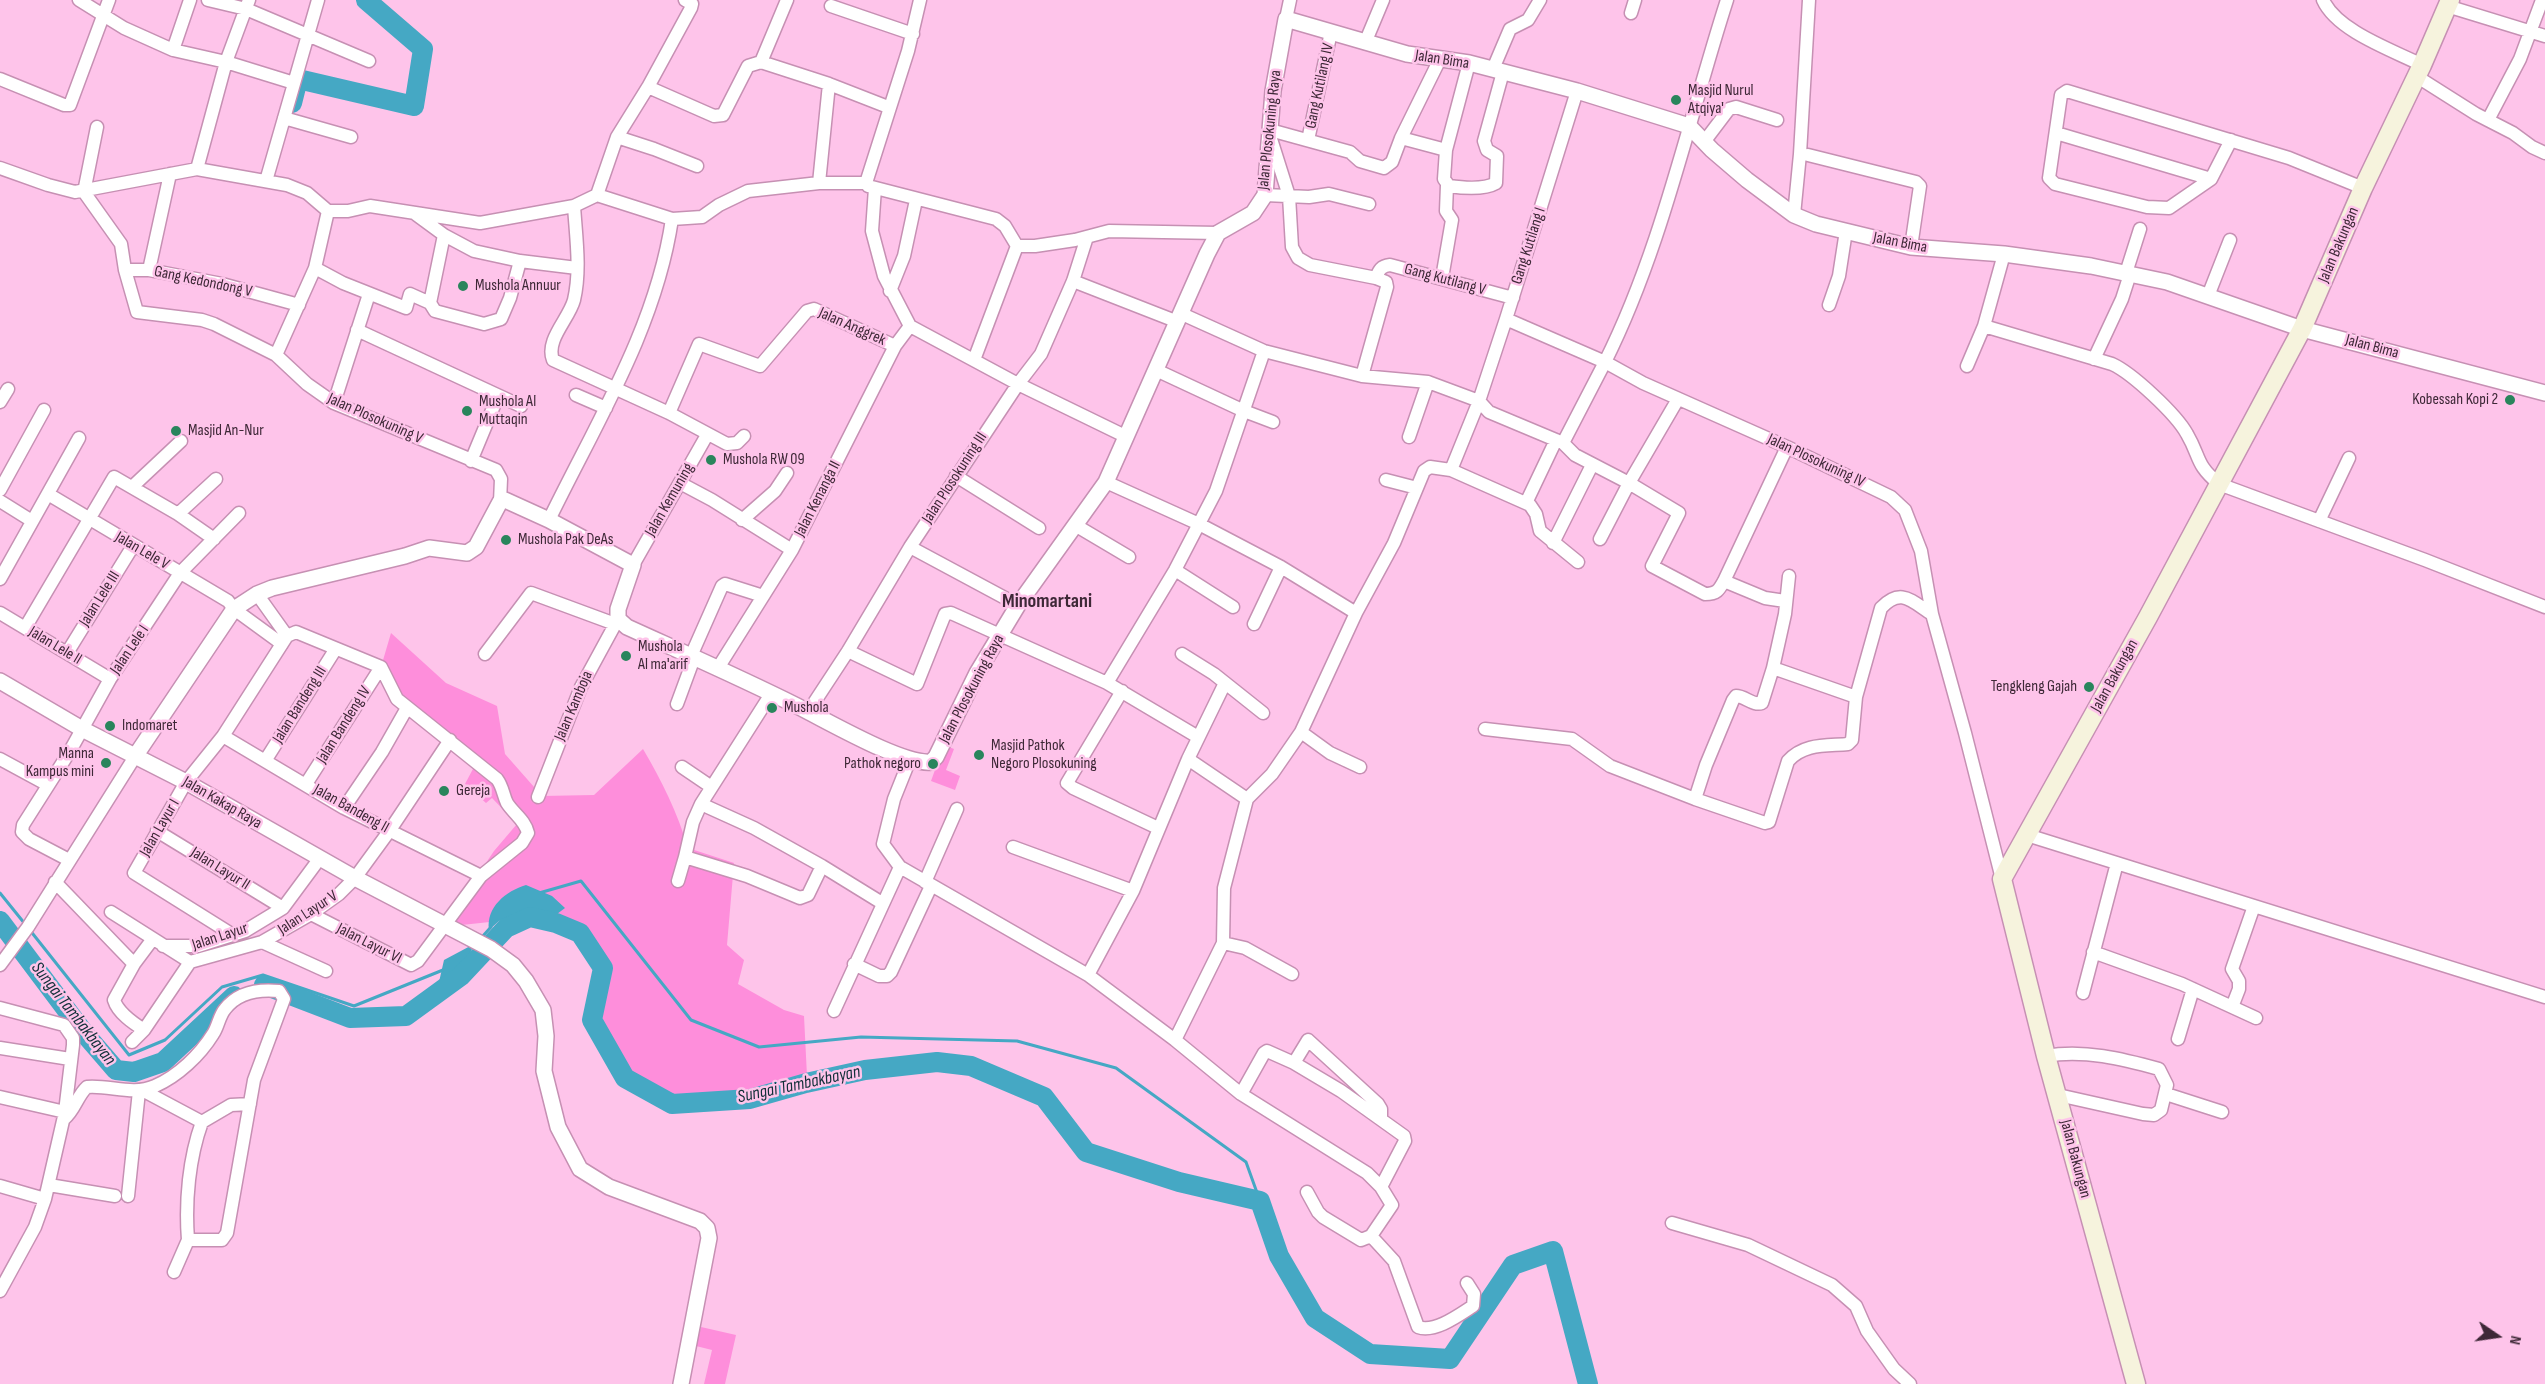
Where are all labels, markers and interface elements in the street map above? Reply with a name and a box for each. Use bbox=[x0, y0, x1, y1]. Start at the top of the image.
street label: Gang Kutilang IV bbox=[1302, 42, 1338, 130]
street label: Jalan Bima bbox=[1414, 46, 1470, 74]
street label: Jalan Plosokuning Raya bbox=[1254, 69, 1286, 191]
place label: Masjid Nurul Atqiya' bbox=[1688, 81, 1754, 119]
marker: Masjid Nurul Atqiya' bbox=[1669, 93, 1683, 107]
street label: Jalan Bakungan bbox=[2315, 204, 2363, 286]
street label: Gang Kutilang I bbox=[1508, 205, 1550, 287]
street label: Jalan Bima bbox=[1871, 228, 1929, 258]
street label: Gang Kutilang V bbox=[1402, 260, 1488, 300]
street label: Gang Kedondong V bbox=[152, 262, 254, 302]
place label: Mushola Annuur bbox=[475, 276, 561, 296]
marker: Mushola Annuur bbox=[456, 279, 470, 293]
street label: Jalan Anggrek bbox=[815, 304, 889, 350]
street label: Jalan Bima bbox=[2343, 331, 2401, 363]
street label: Jalan Plosokuning V bbox=[324, 389, 426, 449]
place label: Kobessah Kopi 2 bbox=[2412, 390, 2498, 410]
place label: Mushola Al Muttaqin bbox=[479, 392, 536, 430]
marker: Kobessah Kopi 2 bbox=[2503, 393, 2517, 407]
marker: Mushola Al Muttaqin bbox=[460, 404, 474, 418]
place label: Masjid An-Nur bbox=[188, 421, 264, 441]
marker: Masjid An-Nur bbox=[169, 424, 183, 438]
street label: Jalan Plosokuning III bbox=[918, 429, 992, 527]
street label: Jalan Plosokuning IV bbox=[1764, 430, 1868, 492]
place label: Mushola RW 09 bbox=[723, 450, 805, 470]
marker: Mushola RW 09 bbox=[704, 453, 718, 467]
street label: Jalan Kenanga II bbox=[791, 458, 845, 540]
street label: Jalan Kemuning bbox=[641, 460, 699, 540]
street label: Jalan Lele V bbox=[112, 528, 172, 574]
place label: Mushola Pak DeAs bbox=[518, 530, 613, 550]
marker: Mushola Pak DeAs bbox=[499, 533, 513, 547]
street label: Jalan Lele III bbox=[75, 568, 125, 630]
district label: Minomartani bbox=[1002, 590, 1092, 614]
street label: Jalan Lele I bbox=[107, 622, 153, 678]
street label: Jalan Lele II bbox=[25, 623, 85, 669]
street label: Jalan Plosokuning Raya bbox=[935, 631, 1009, 747]
street label: Jalan Bakungan bbox=[2087, 636, 2143, 716]
place label: Mushola Al ma'arif bbox=[638, 637, 688, 675]
marker: Mushola Al ma'arif bbox=[619, 649, 633, 663]
street label: Jalan Bandeng III bbox=[269, 663, 331, 747]
street label: Jalan Kamboja bbox=[551, 668, 597, 744]
place label: Tengkleng Gajah bbox=[1991, 677, 2077, 697]
marker: Tengkleng Gajah bbox=[2082, 680, 2096, 694]
street label: Jalan Bandeng IV bbox=[313, 683, 375, 767]
place label: Mushola bbox=[784, 698, 829, 718]
marker: Mushola bbox=[765, 701, 779, 715]
place label: Indomaret bbox=[122, 716, 177, 736]
marker: Indomaret bbox=[103, 719, 117, 733]
place label: Masjid Pathok Negoro Plosokuning bbox=[991, 736, 1097, 774]
place label: Manna Kampus mini bbox=[26, 744, 94, 782]
marker: Masjid Pathok Negoro Plosokuning bbox=[972, 748, 986, 762]
place label: Pathok negoro bbox=[844, 754, 921, 774]
marker: Manna Kampus mini bbox=[99, 756, 113, 770]
marker: Pathok negoro bbox=[926, 757, 940, 771]
street label: Jalan Kakap Raya bbox=[179, 773, 265, 833]
street label: Jalan Bandeng II bbox=[310, 780, 392, 838]
place label: Gereja bbox=[456, 781, 490, 801]
marker: Gereja bbox=[437, 784, 451, 798]
street label: Jalan Layur I bbox=[136, 796, 184, 860]
street label: Jalan Layur II bbox=[187, 843, 253, 895]
street label: Jalan Layur V bbox=[275, 887, 341, 939]
street label: Jalan Layur bbox=[190, 919, 250, 955]
street label: Jalan Layur VI bbox=[333, 919, 405, 969]
water label: Sungai Tambakbayan bbox=[26, 958, 120, 1070]
water label: Sungai Tambakbayan bbox=[736, 1061, 862, 1109]
street label: Jalan Bakungan bbox=[2055, 1118, 2095, 1200]
north arrow bbox=[2467, 1306, 2527, 1366]
text: N bbox=[2505, 1334, 2525, 1346]

